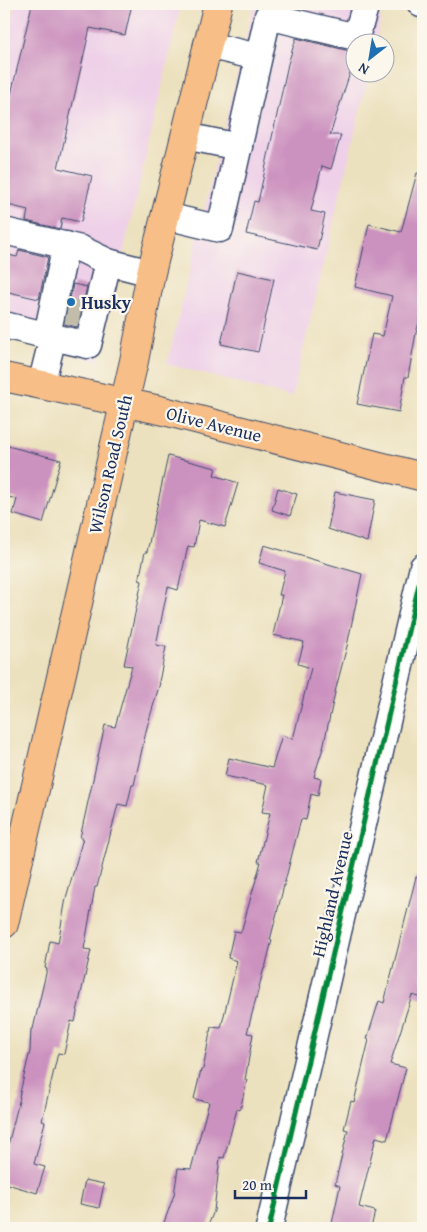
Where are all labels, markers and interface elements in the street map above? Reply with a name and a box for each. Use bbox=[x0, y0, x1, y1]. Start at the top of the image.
north arrow bbox=[344, 32, 394, 82]
text: N bbox=[354, 58, 372, 80]
place label: Husky bbox=[81, 289, 132, 316]
marker: Husky bbox=[65, 296, 77, 308]
street label: Wilson Road South bbox=[81, 392, 139, 536]
street label: Olive Avenue bbox=[164, 399, 264, 449]
street label: Highland Avenue bbox=[304, 828, 360, 960]
scale bar bbox=[235, 1167, 306, 1199]
text: 20 m bbox=[242, 1174, 273, 1195]

